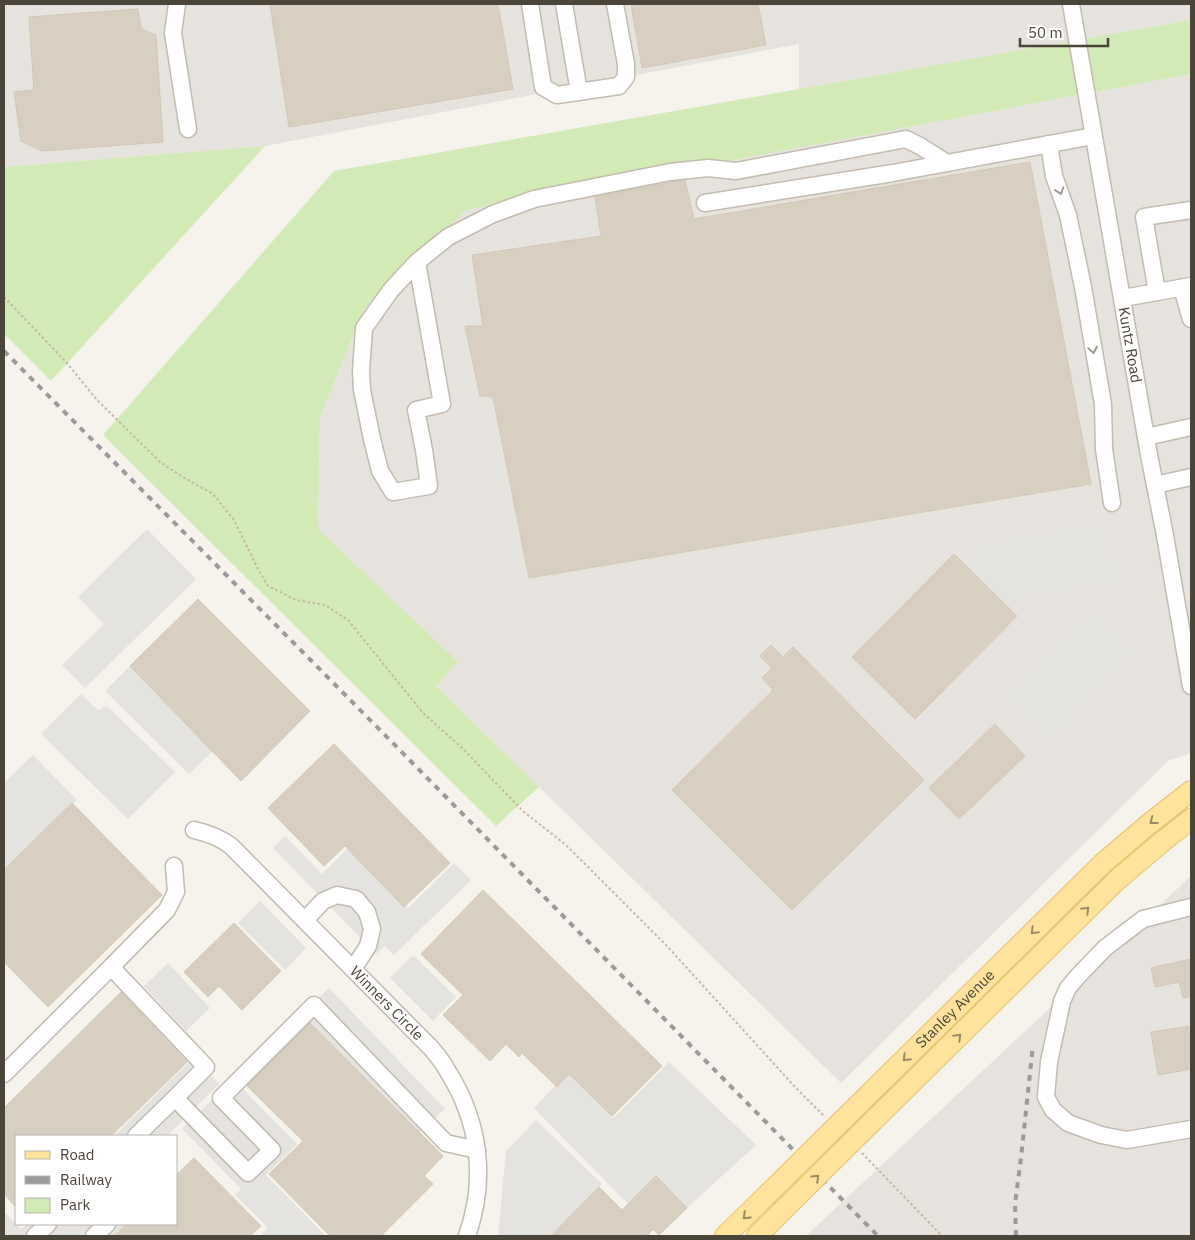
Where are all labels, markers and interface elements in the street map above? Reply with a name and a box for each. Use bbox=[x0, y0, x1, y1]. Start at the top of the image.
scale bar bbox=[1020, 15, 1108, 47]
text: 50 m bbox=[1028, 23, 1063, 42]
one-way arrow bbox=[1054, 187, 1064, 195]
street label: Kuntz Road bbox=[1115, 305, 1146, 384]
one-way arrow bbox=[1088, 346, 1098, 354]
one-way arrow bbox=[1149, 815, 1159, 824]
one-way arrow bbox=[1081, 907, 1090, 916]
one-way arrow bbox=[1030, 926, 1039, 935]
street label: Winners Circle bbox=[346, 962, 428, 1044]
street label: Stanley Avenue bbox=[911, 965, 998, 1052]
one-way arrow bbox=[953, 1034, 962, 1043]
one-way arrow bbox=[903, 1052, 912, 1061]
legend bbox=[15, 1135, 178, 1225]
text: Road bbox=[60, 1145, 95, 1164]
text: Railway bbox=[60, 1170, 113, 1189]
one-way arrow bbox=[810, 1175, 819, 1184]
text: Park bbox=[60, 1195, 90, 1214]
one-way arrow bbox=[742, 1210, 751, 1219]

